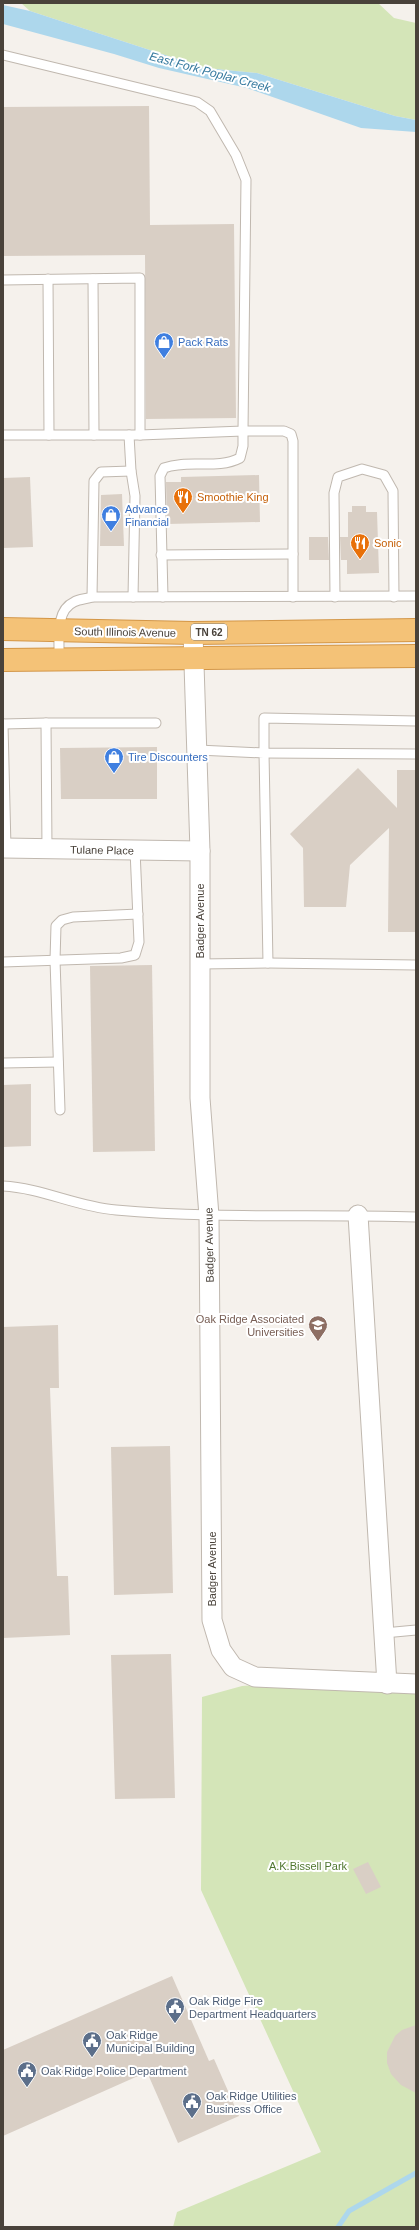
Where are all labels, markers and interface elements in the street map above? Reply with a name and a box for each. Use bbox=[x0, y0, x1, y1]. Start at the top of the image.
water label: East Fork Poplar Creek bbox=[148, 49, 273, 95]
shop icon: Pack Rats bbox=[153, 331, 175, 359]
place label: Pack Rats bbox=[178, 336, 229, 348]
restaurant icon: Smoothie King bbox=[172, 486, 194, 514]
place label: Smoothie King bbox=[197, 491, 269, 503]
place label: Advance Financial bbox=[125, 503, 169, 528]
shop icon: Advance Financial bbox=[100, 504, 122, 532]
restaurant icon: Sonic bbox=[349, 532, 371, 560]
place label: Sonic bbox=[374, 537, 402, 549]
road number: TN 62 bbox=[191, 624, 227, 640]
street label: South Illinois Avenue bbox=[74, 625, 176, 639]
shop icon: Tire Discounters bbox=[103, 746, 125, 774]
place label: Tire Discounters bbox=[128, 751, 208, 763]
street label: Tulane Place bbox=[70, 843, 134, 857]
street label: Badger Avenue bbox=[194, 883, 206, 959]
street label: Badger Avenue bbox=[202, 1207, 216, 1283]
place label: Oak Ridge Associated Universities bbox=[196, 1313, 304, 1338]
school or university icon: Oak Ridge Associated Universities bbox=[307, 1314, 329, 1342]
street label: Badger Avenue bbox=[206, 1531, 218, 1607]
park label: A.K.Bissell Park bbox=[269, 1860, 348, 1872]
place label: Oak Ridge Fire Department Headquarters bbox=[189, 1995, 317, 2020]
public building icon: Oak Ridge Fire Department Headquarters bbox=[164, 1996, 186, 2024]
place label: Oak Ridge Municipal Building bbox=[106, 2029, 195, 2054]
public building icon: Oak Ridge Municipal Building bbox=[81, 2030, 103, 2058]
public building icon: Oak Ridge Police Department bbox=[16, 2060, 38, 2088]
place label: Oak Ridge Police Department bbox=[41, 2065, 187, 2077]
place label: Oak Ridge Utilities Business Office bbox=[206, 2090, 297, 2115]
public building icon: Oak Ridge Utilities Business Office bbox=[181, 2091, 203, 2119]

